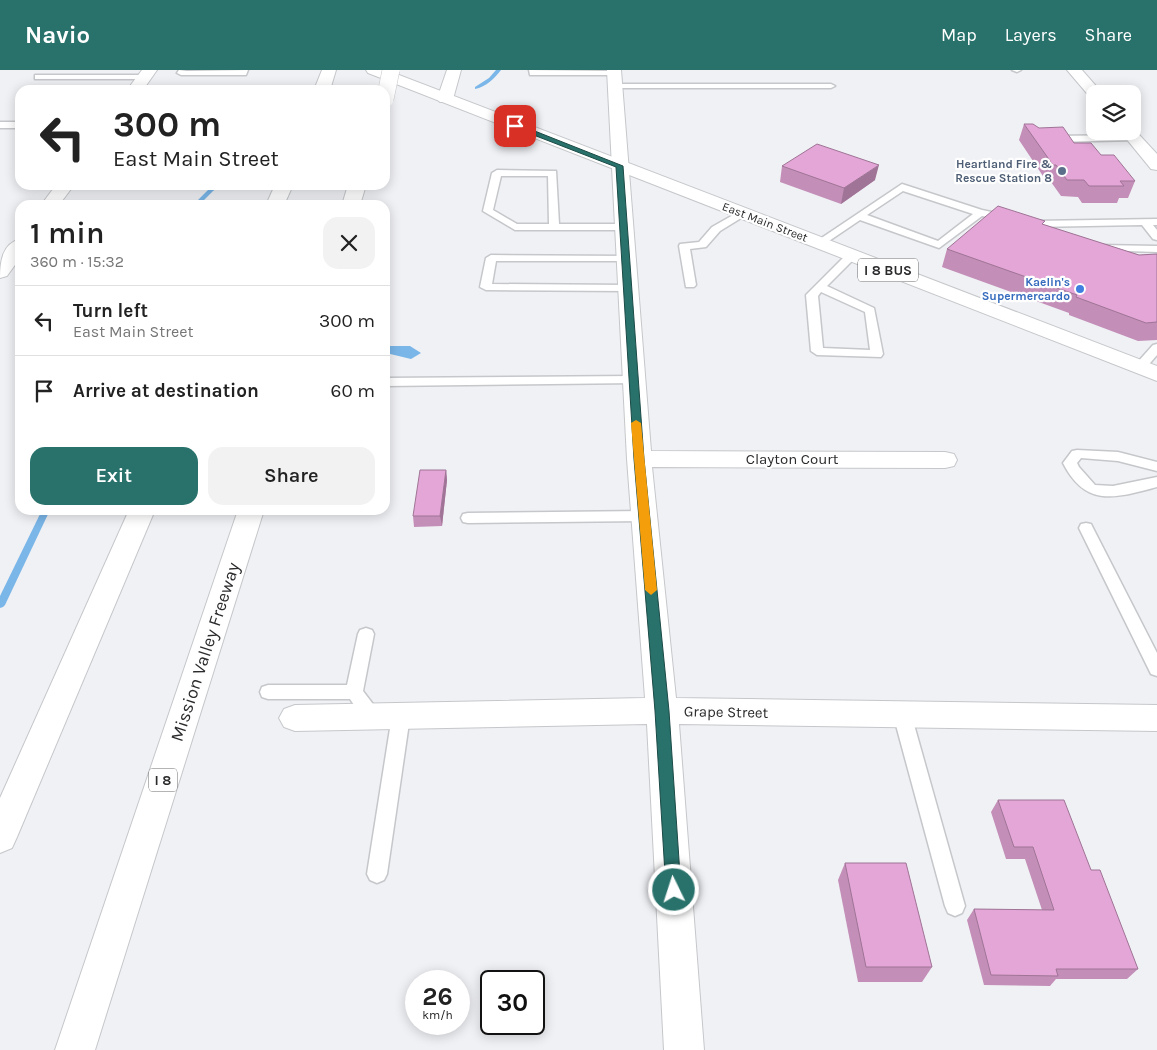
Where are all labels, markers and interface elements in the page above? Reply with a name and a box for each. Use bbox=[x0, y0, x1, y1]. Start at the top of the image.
text: Navio bbox=[25, 21, 90, 49]
text: Map bbox=[941, 24, 977, 46]
text: Layers bbox=[1005, 24, 1057, 46]
text: Share bbox=[1085, 24, 1132, 46]
map controls bbox=[1086, 85, 1141, 140]
button: layers bbox=[1086, 85, 1141, 140]
text: 300 m bbox=[113, 104, 221, 145]
icon: left bbox=[30, 105, 95, 170]
pin bbox=[494, 105, 536, 147]
icon: arrive bbox=[501, 112, 529, 140]
text: East Main Street bbox=[113, 146, 279, 172]
place label: Heartland Fire & Rescue Station 8 bbox=[955, 157, 1052, 185]
marker: Heartland Fire & Rescue Station 8 bbox=[1056, 165, 1068, 177]
street label: East Main Street bbox=[720, 199, 810, 245]
text: 1 min bbox=[30, 215, 104, 251]
button: close bbox=[323, 217, 375, 269]
text: 360 m · 15:32 bbox=[30, 252, 124, 271]
road number: I 8 BUS bbox=[858, 258, 918, 282]
place label: Kaelin's Supermercardo bbox=[982, 275, 1070, 303]
marker: Kaelin's Supermercardo bbox=[1074, 283, 1086, 295]
text: Turn left bbox=[73, 300, 148, 322]
icon: left bbox=[30, 307, 58, 335]
text: 300 m bbox=[319, 310, 375, 332]
text: East Main Street bbox=[73, 322, 194, 341]
icon: arrive bbox=[30, 377, 58, 405]
text: Arrive at destination bbox=[73, 380, 259, 402]
text: 60 m bbox=[331, 380, 375, 402]
button: Exit bbox=[30, 447, 198, 505]
button: Share bbox=[208, 447, 375, 505]
street label: Clayton Court bbox=[746, 450, 839, 468]
street label: Mission Valley Freeway bbox=[166, 559, 245, 744]
street label: Grape Street bbox=[684, 702, 769, 722]
road number: I 8 bbox=[149, 768, 177, 792]
position arrow bbox=[647, 863, 699, 915]
speed limit sign: 30 bbox=[480, 970, 545, 1035]
text: 26 bbox=[422, 982, 453, 1011]
text: km/h bbox=[422, 1008, 453, 1022]

